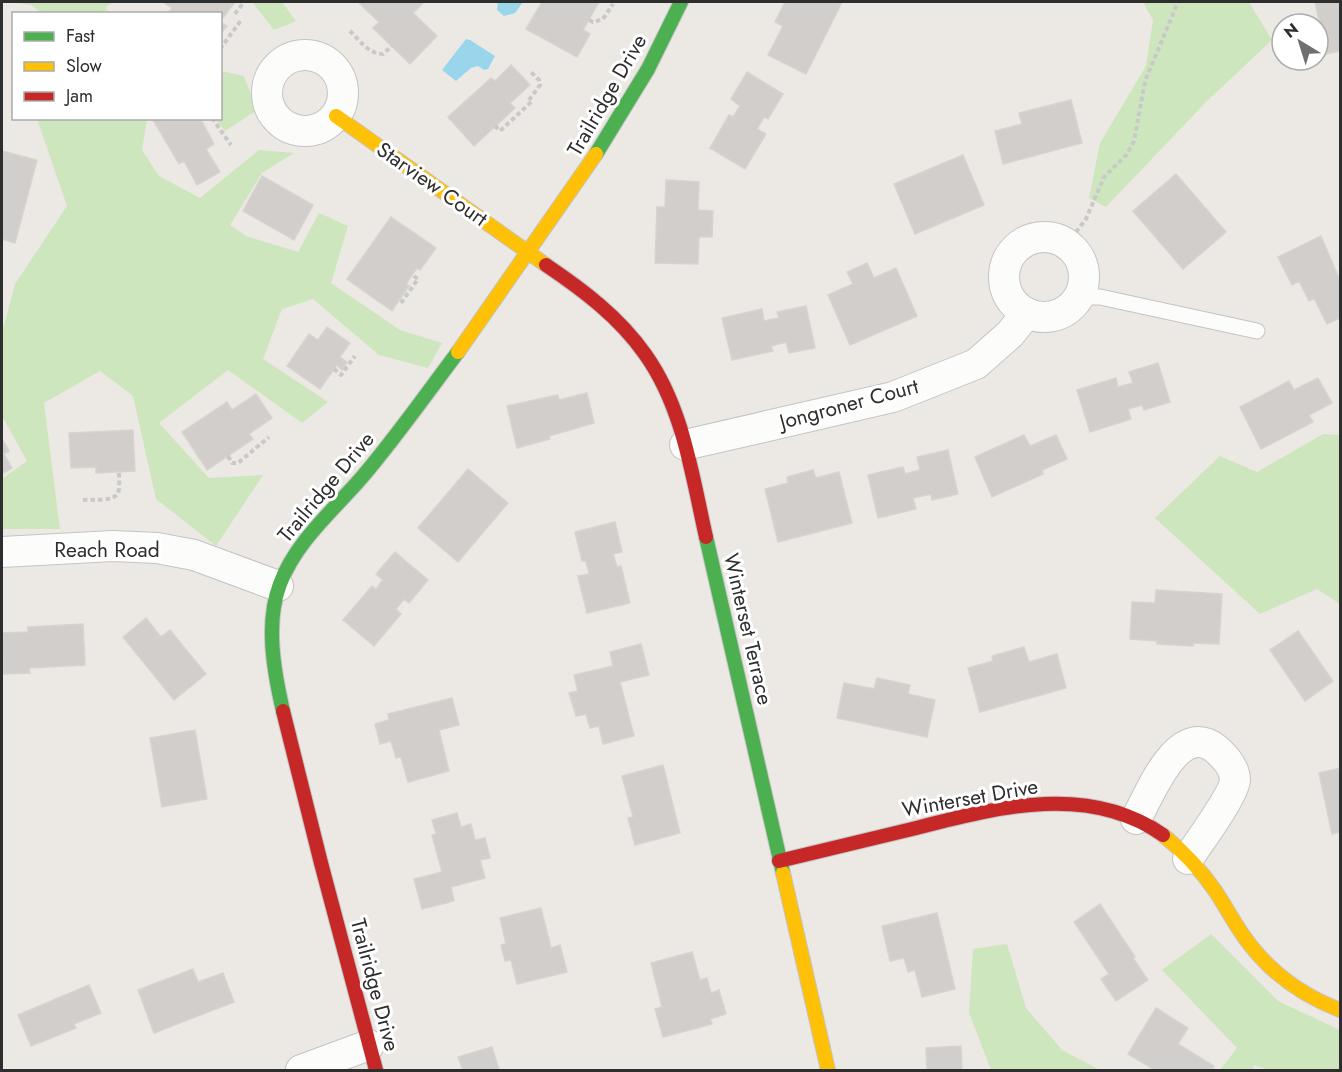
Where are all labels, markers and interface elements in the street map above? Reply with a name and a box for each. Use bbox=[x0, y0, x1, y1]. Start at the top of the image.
legend bbox=[12, 12, 222, 120]
north arrow bbox=[1270, 12, 1330, 72]
text: N bbox=[1279, 18, 1303, 44]
text: Fast bbox=[66, 23, 95, 49]
street label: Trailridge Drive bbox=[560, 28, 654, 161]
text: Slow bbox=[66, 53, 103, 79]
text: Jam bbox=[64, 83, 93, 109]
street label: Starview Court bbox=[370, 135, 494, 233]
street label: Jongroner Court bbox=[773, 371, 922, 438]
street label: Trailridge Drive bbox=[271, 425, 381, 549]
street label: Reach Road bbox=[54, 535, 160, 565]
street label: Winterset Terrace bbox=[716, 550, 780, 708]
street label: Winterset Drive bbox=[900, 771, 1041, 825]
street label: Trailridge Drive bbox=[343, 915, 407, 1055]

